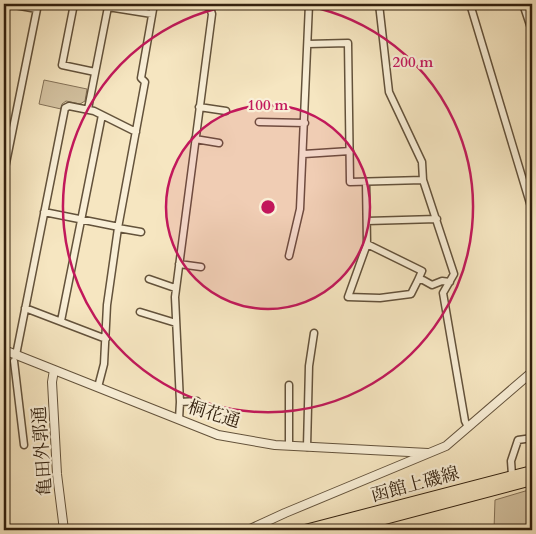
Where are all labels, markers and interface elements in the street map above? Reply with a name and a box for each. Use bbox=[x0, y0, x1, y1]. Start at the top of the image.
text: 200 m bbox=[393, 52, 434, 72]
text: 100 m bbox=[248, 95, 289, 115]
centre of rings bbox=[259, 198, 277, 216]
street label: 桐花通 bbox=[184, 395, 243, 434]
street label: 亀田外郭通 bbox=[27, 405, 58, 497]
street label: 函館上磯線 bbox=[368, 461, 462, 508]

